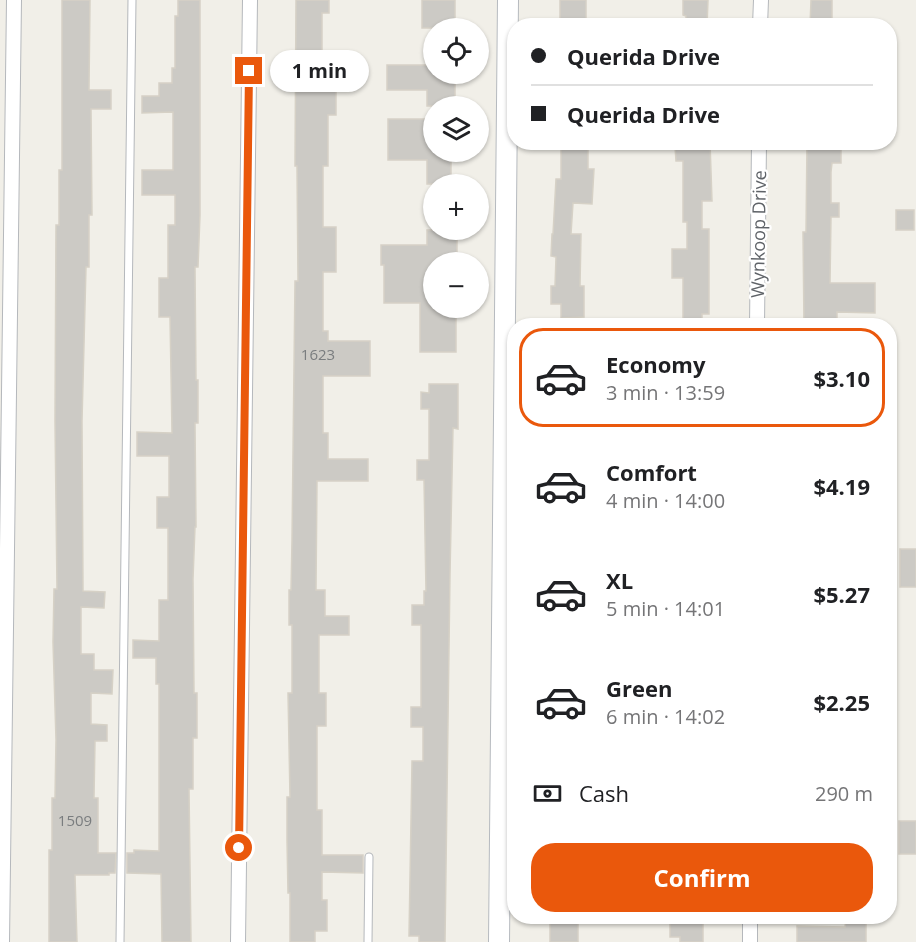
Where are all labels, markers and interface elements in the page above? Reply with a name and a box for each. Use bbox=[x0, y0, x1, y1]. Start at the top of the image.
map controls bbox=[423, 18, 489, 318]
button: locate bbox=[423, 18, 489, 84]
text: Querida Drive bbox=[567, 41, 720, 71]
callout: 1 min bbox=[270, 50, 369, 92]
route end bbox=[235, 57, 262, 84]
text: 1 min bbox=[292, 57, 347, 84]
button: layers bbox=[423, 96, 489, 162]
text: Querida Drive bbox=[567, 99, 720, 129]
street label: Wynkoop Drive bbox=[745, 170, 771, 298]
button: + bbox=[423, 174, 489, 240]
button: − bbox=[423, 252, 489, 318]
house number: 1623 bbox=[301, 344, 335, 364]
text: Economy bbox=[606, 349, 705, 379]
icon: car bbox=[534, 351, 588, 405]
text: $3.10 bbox=[813, 363, 870, 393]
text: 3 min · 13:59 bbox=[606, 379, 725, 406]
text: Comfort bbox=[606, 457, 697, 487]
icon: car bbox=[534, 459, 588, 513]
text: $4.19 bbox=[813, 471, 870, 501]
text: 4 min · 14:00 bbox=[606, 487, 725, 514]
text: XL bbox=[606, 565, 633, 595]
icon: car bbox=[534, 567, 588, 621]
text: $5.27 bbox=[813, 579, 870, 609]
text: 5 min · 14:01 bbox=[606, 595, 725, 622]
text: Green bbox=[606, 673, 672, 703]
icon: car bbox=[534, 675, 588, 729]
text: $2.25 bbox=[813, 687, 870, 717]
text: 6 min · 14:02 bbox=[606, 703, 725, 730]
icon: cash bbox=[531, 777, 564, 810]
text: Cash bbox=[579, 778, 629, 808]
text: 290 m bbox=[815, 780, 873, 807]
house number: 1509 bbox=[58, 810, 92, 830]
route start bbox=[225, 834, 252, 861]
button: Confirm bbox=[531, 843, 873, 912]

